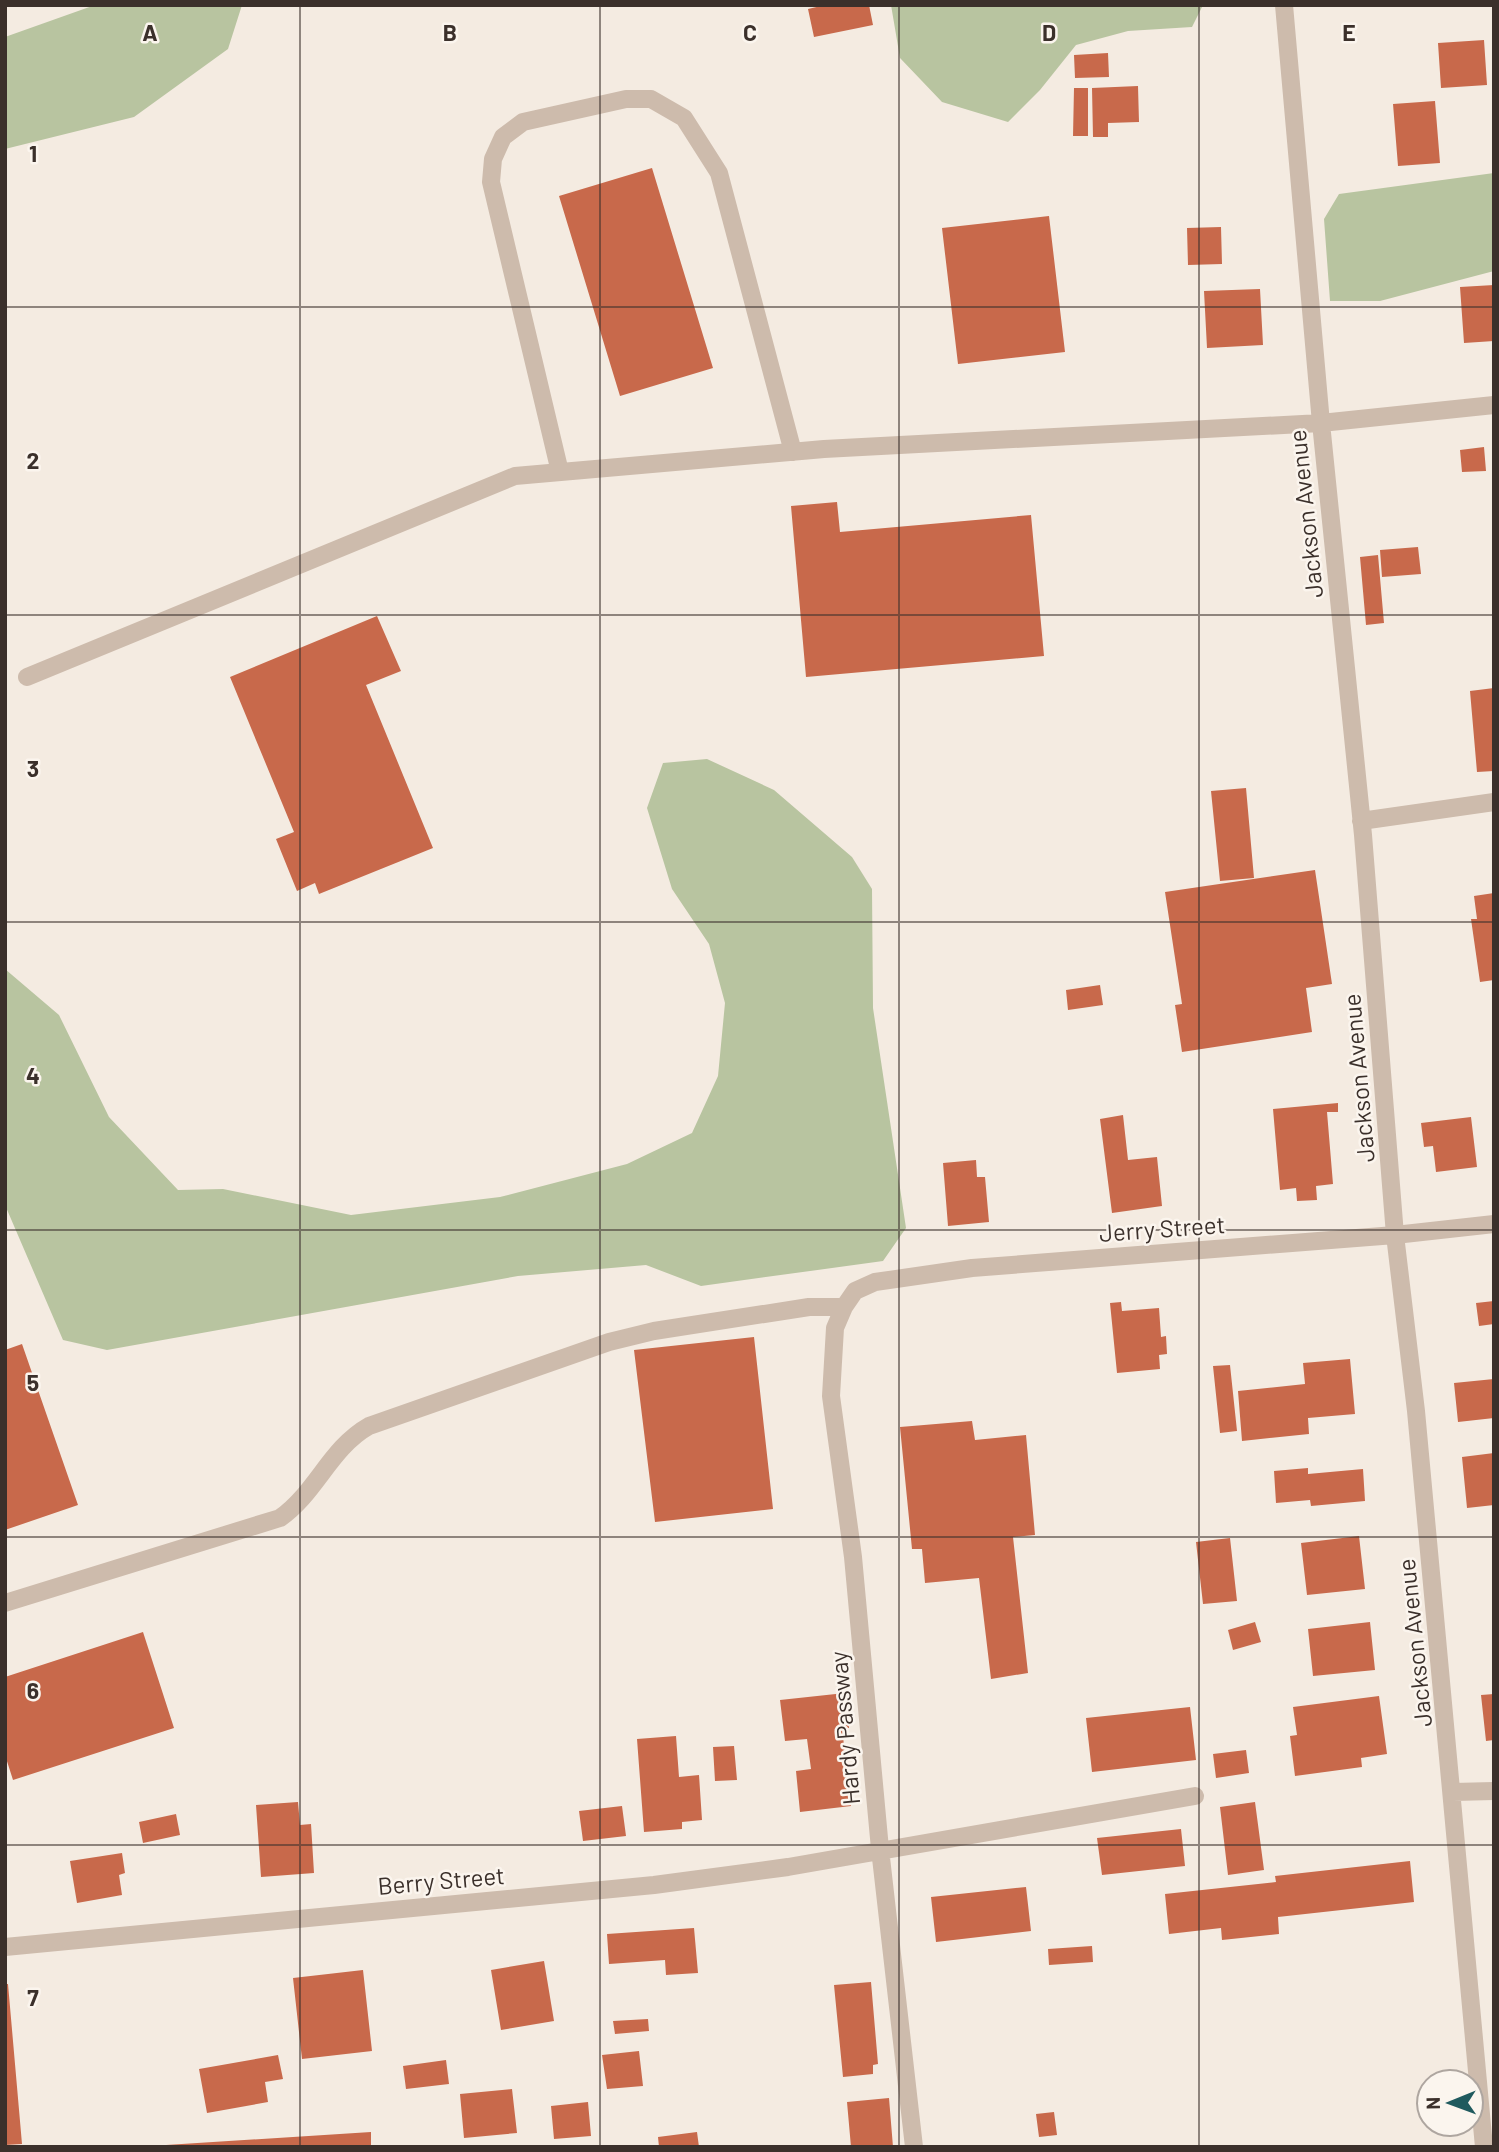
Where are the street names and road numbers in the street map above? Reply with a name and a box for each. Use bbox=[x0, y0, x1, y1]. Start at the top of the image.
street label: Jackson Avenue bbox=[1282, 428, 1328, 600]
street label: Jackson Avenue bbox=[1336, 992, 1380, 1164]
street label: Jerry Street bbox=[1098, 1209, 1226, 1247]
street label: Jackson Avenue bbox=[1391, 1557, 1437, 1729]
street label: Hardy Passway bbox=[823, 1650, 865, 1806]
street label: Berry Street bbox=[376, 1860, 506, 1900]

